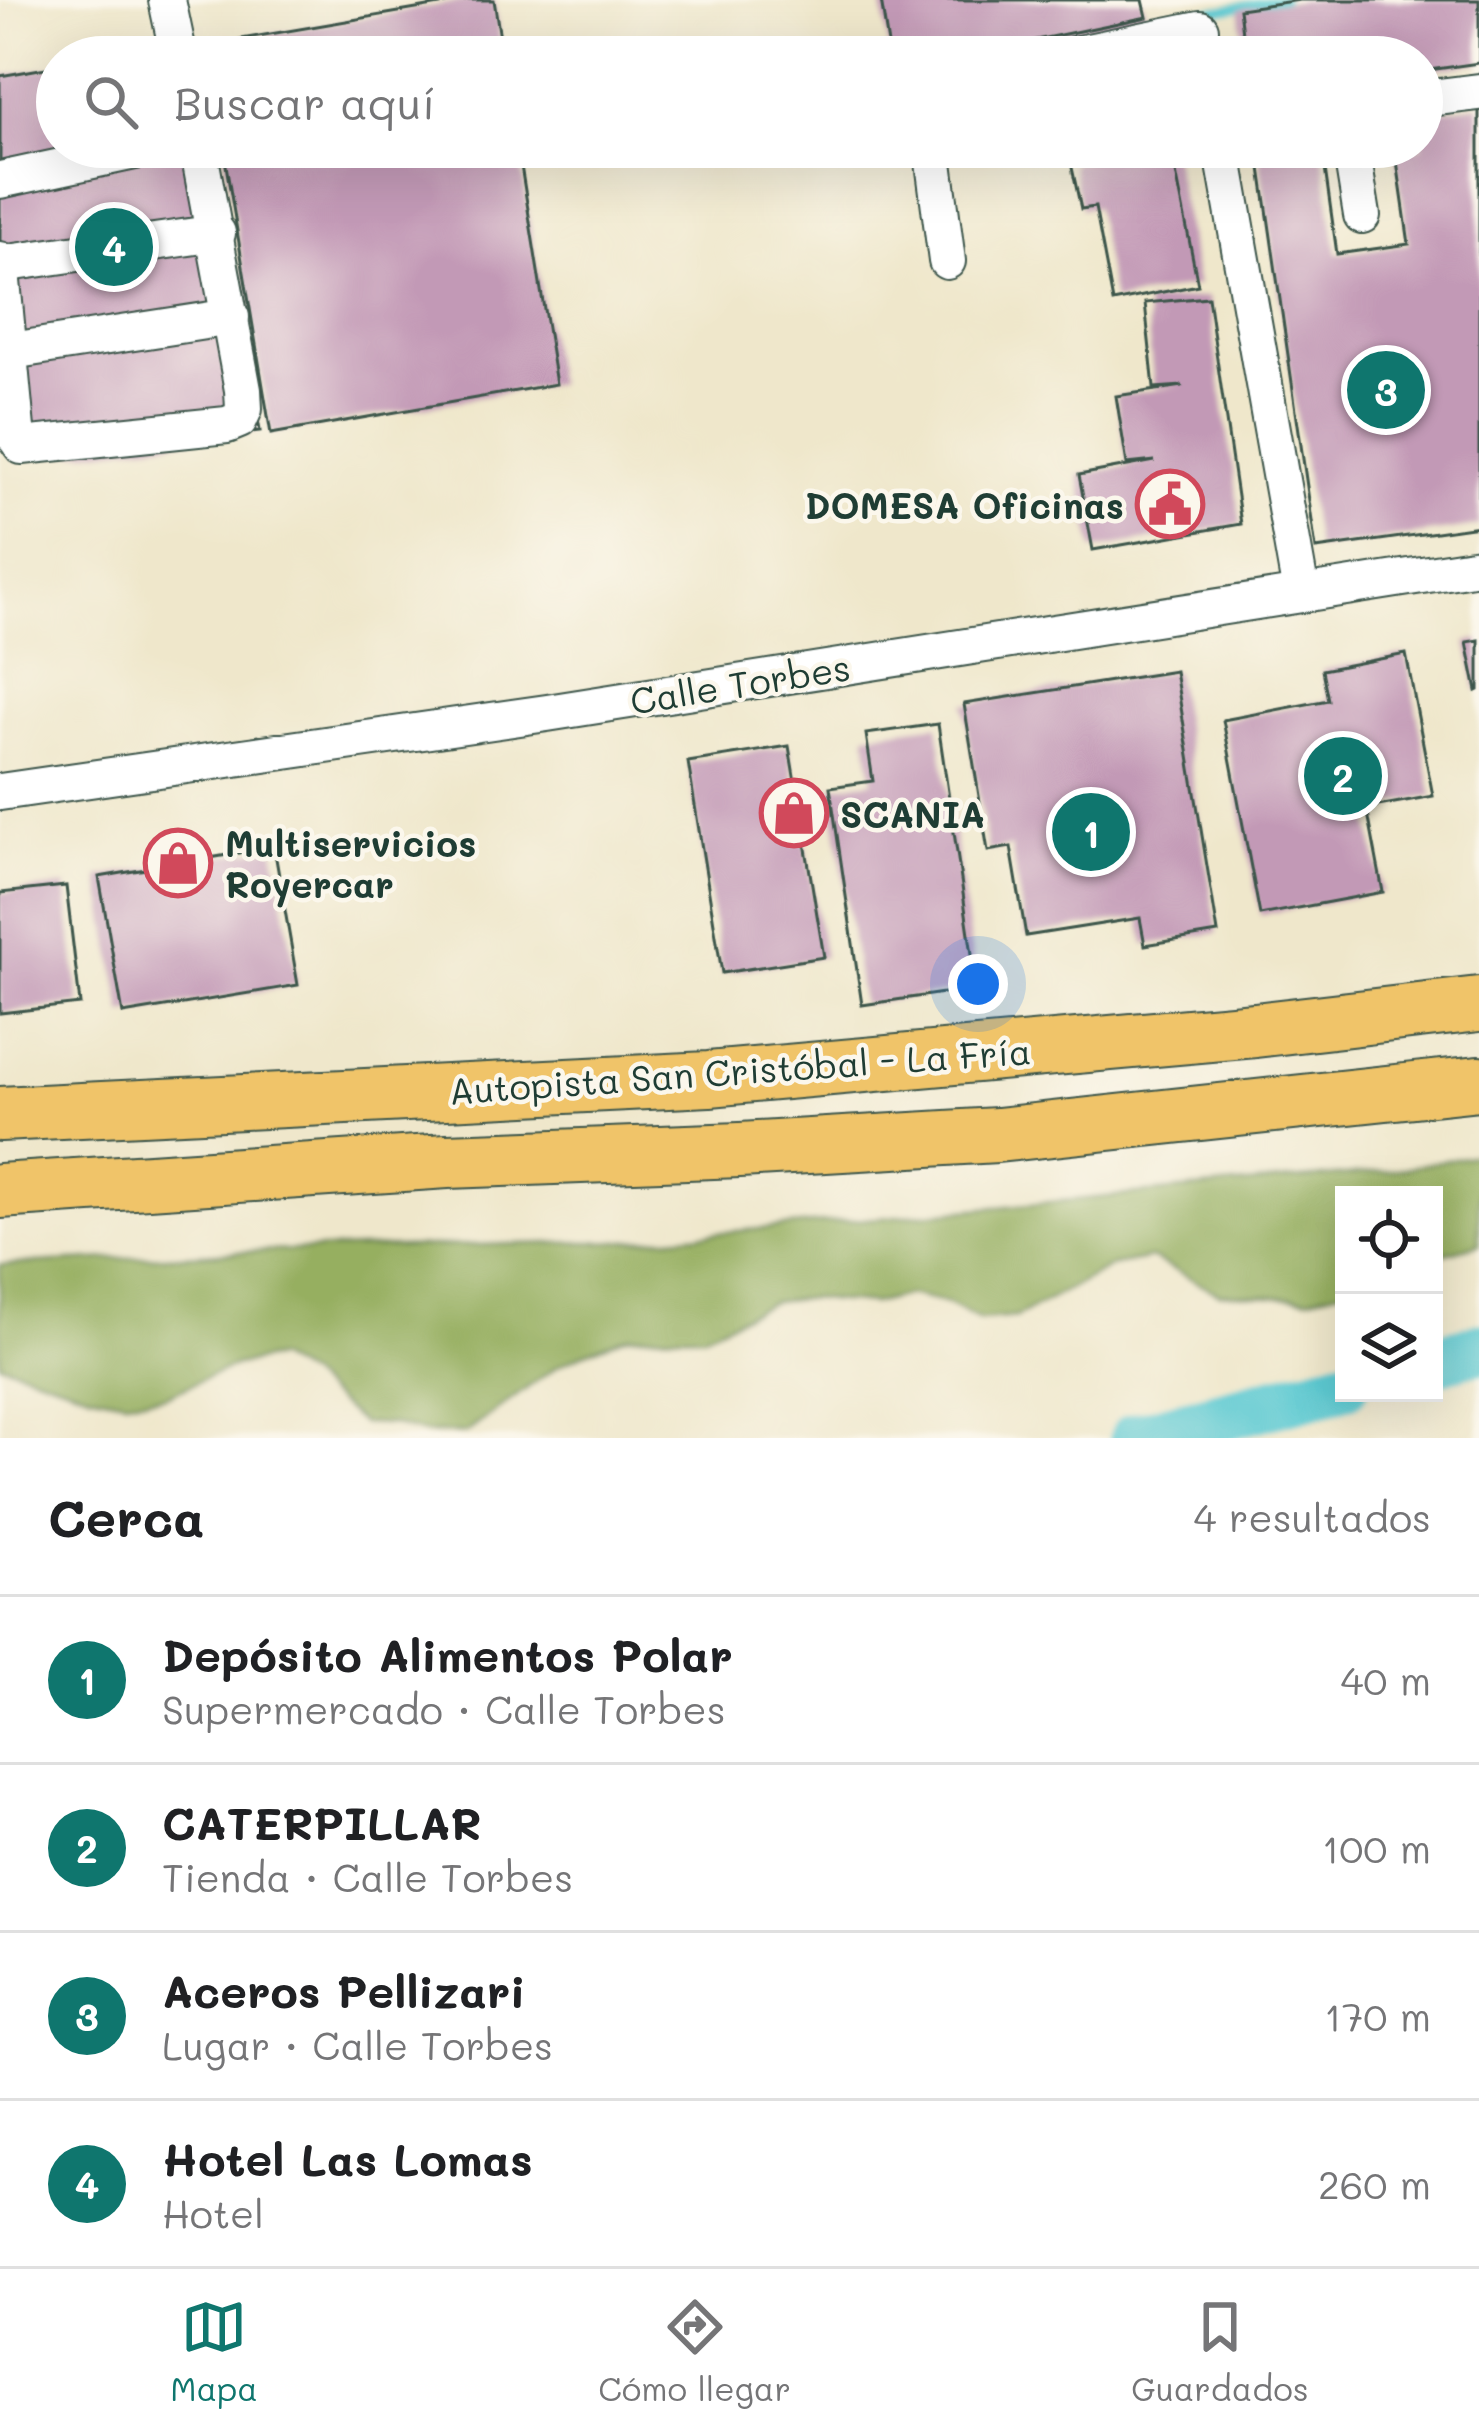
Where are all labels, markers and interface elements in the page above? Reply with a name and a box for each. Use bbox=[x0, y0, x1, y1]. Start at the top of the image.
search box bbox=[36, 36, 1443, 168]
icon: search bbox=[78, 69, 144, 135]
text: Buscar aquí bbox=[174, 73, 436, 131]
pin: 4 bbox=[75, 202, 153, 292]
pin: 3 bbox=[1347, 345, 1425, 435]
public building icon: DOMESA Oficinas bbox=[1135, 469, 1205, 539]
place label: DOMESA Oficinas bbox=[805, 481, 1124, 528]
street label: Calle Torbes bbox=[627, 642, 853, 724]
pin: 2 bbox=[1304, 731, 1382, 821]
shop icon: SCANIA bbox=[759, 778, 829, 848]
pin: 1 bbox=[1052, 787, 1130, 877]
place label: SCANIA bbox=[840, 790, 985, 837]
place label: Multiservicios Royercar bbox=[225, 819, 476, 908]
shop icon: Multiservicios Royercar bbox=[143, 828, 213, 898]
your location bbox=[948, 954, 1008, 1014]
street label: Autopista San Cristóbal - La Fría bbox=[447, 1026, 1033, 1114]
map controls bbox=[1335, 1186, 1443, 1402]
button: locate bbox=[1335, 1186, 1443, 1294]
button: layers bbox=[1335, 1294, 1443, 1402]
text: Cerca bbox=[48, 1483, 205, 1550]
text: 4 resultados bbox=[1194, 1491, 1431, 1542]
text: Depósito Alimentos Polar bbox=[162, 1625, 733, 1683]
text: 1 bbox=[78, 1654, 96, 1705]
text: 40 m bbox=[1340, 1654, 1431, 1705]
text: Supermercado · Calle Torbes bbox=[162, 1683, 726, 1734]
text: CATERPILLAR bbox=[162, 1793, 482, 1851]
text: 2 bbox=[76, 1822, 98, 1873]
text: 100 m bbox=[1322, 1822, 1431, 1873]
text: Tienda · Calle Torbes bbox=[162, 1851, 573, 1902]
text: Aceros Pellizari bbox=[162, 1961, 526, 2019]
text: 3 bbox=[75, 1990, 99, 2041]
text: 170 m bbox=[1324, 1990, 1431, 2041]
text: Lugar · Calle Torbes bbox=[162, 2019, 553, 2070]
text: Hotel Las Lomas bbox=[162, 2129, 533, 2187]
text: 4 bbox=[75, 2158, 99, 2209]
text: 260 m bbox=[1318, 2158, 1431, 2209]
text: Hotel bbox=[162, 2187, 264, 2238]
tab: Mapa bbox=[170, 2294, 258, 2409]
tab: Cómo llegar bbox=[598, 2294, 791, 2409]
tab: Guardados bbox=[1131, 2294, 1309, 2409]

